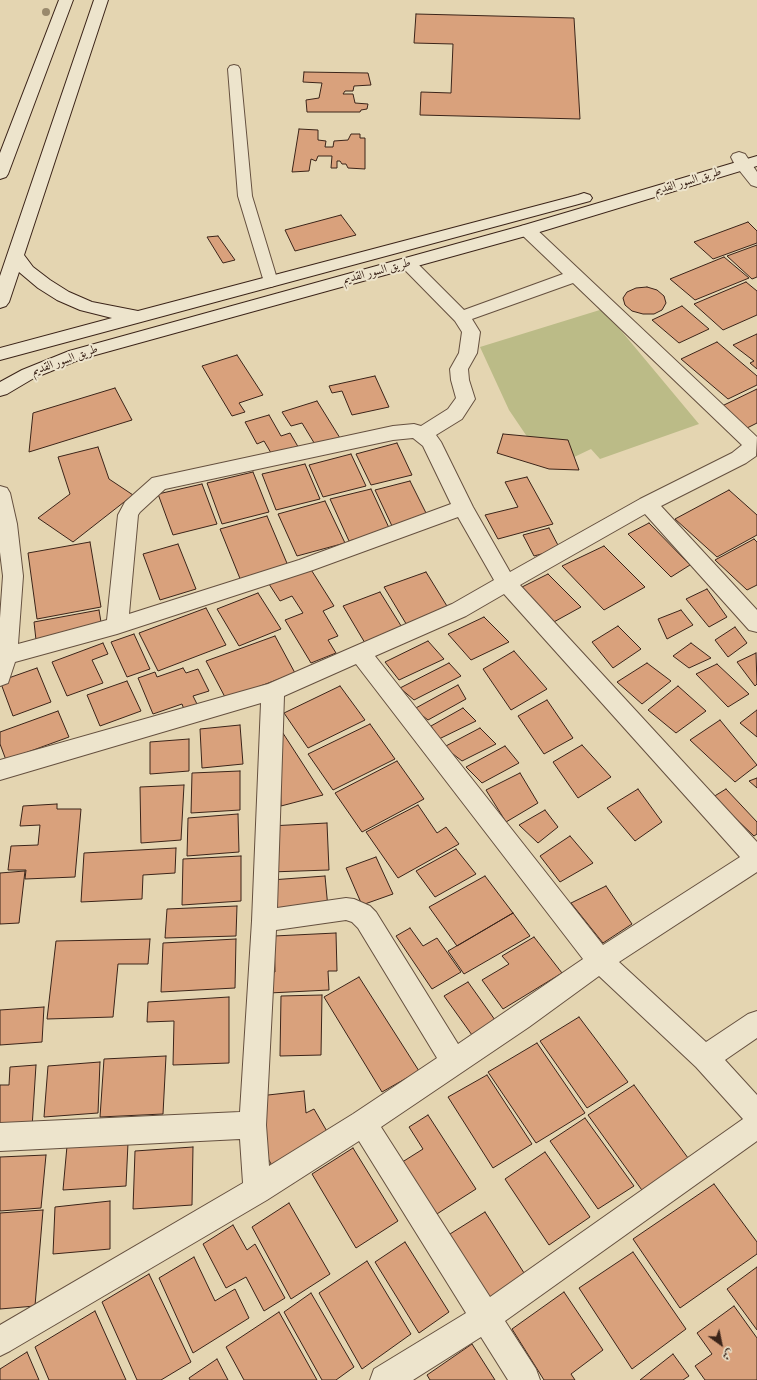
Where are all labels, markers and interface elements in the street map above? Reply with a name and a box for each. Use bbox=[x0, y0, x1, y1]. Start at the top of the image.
street label: طريق السور القديم bbox=[653, 165, 723, 199]
street label: طريق السور القديم bbox=[342, 256, 412, 288]
street label: طريق السور القديم bbox=[30, 342, 100, 380]
north arrow bbox=[701, 1324, 741, 1364]
text: ش bbox=[719, 1345, 736, 1363]

